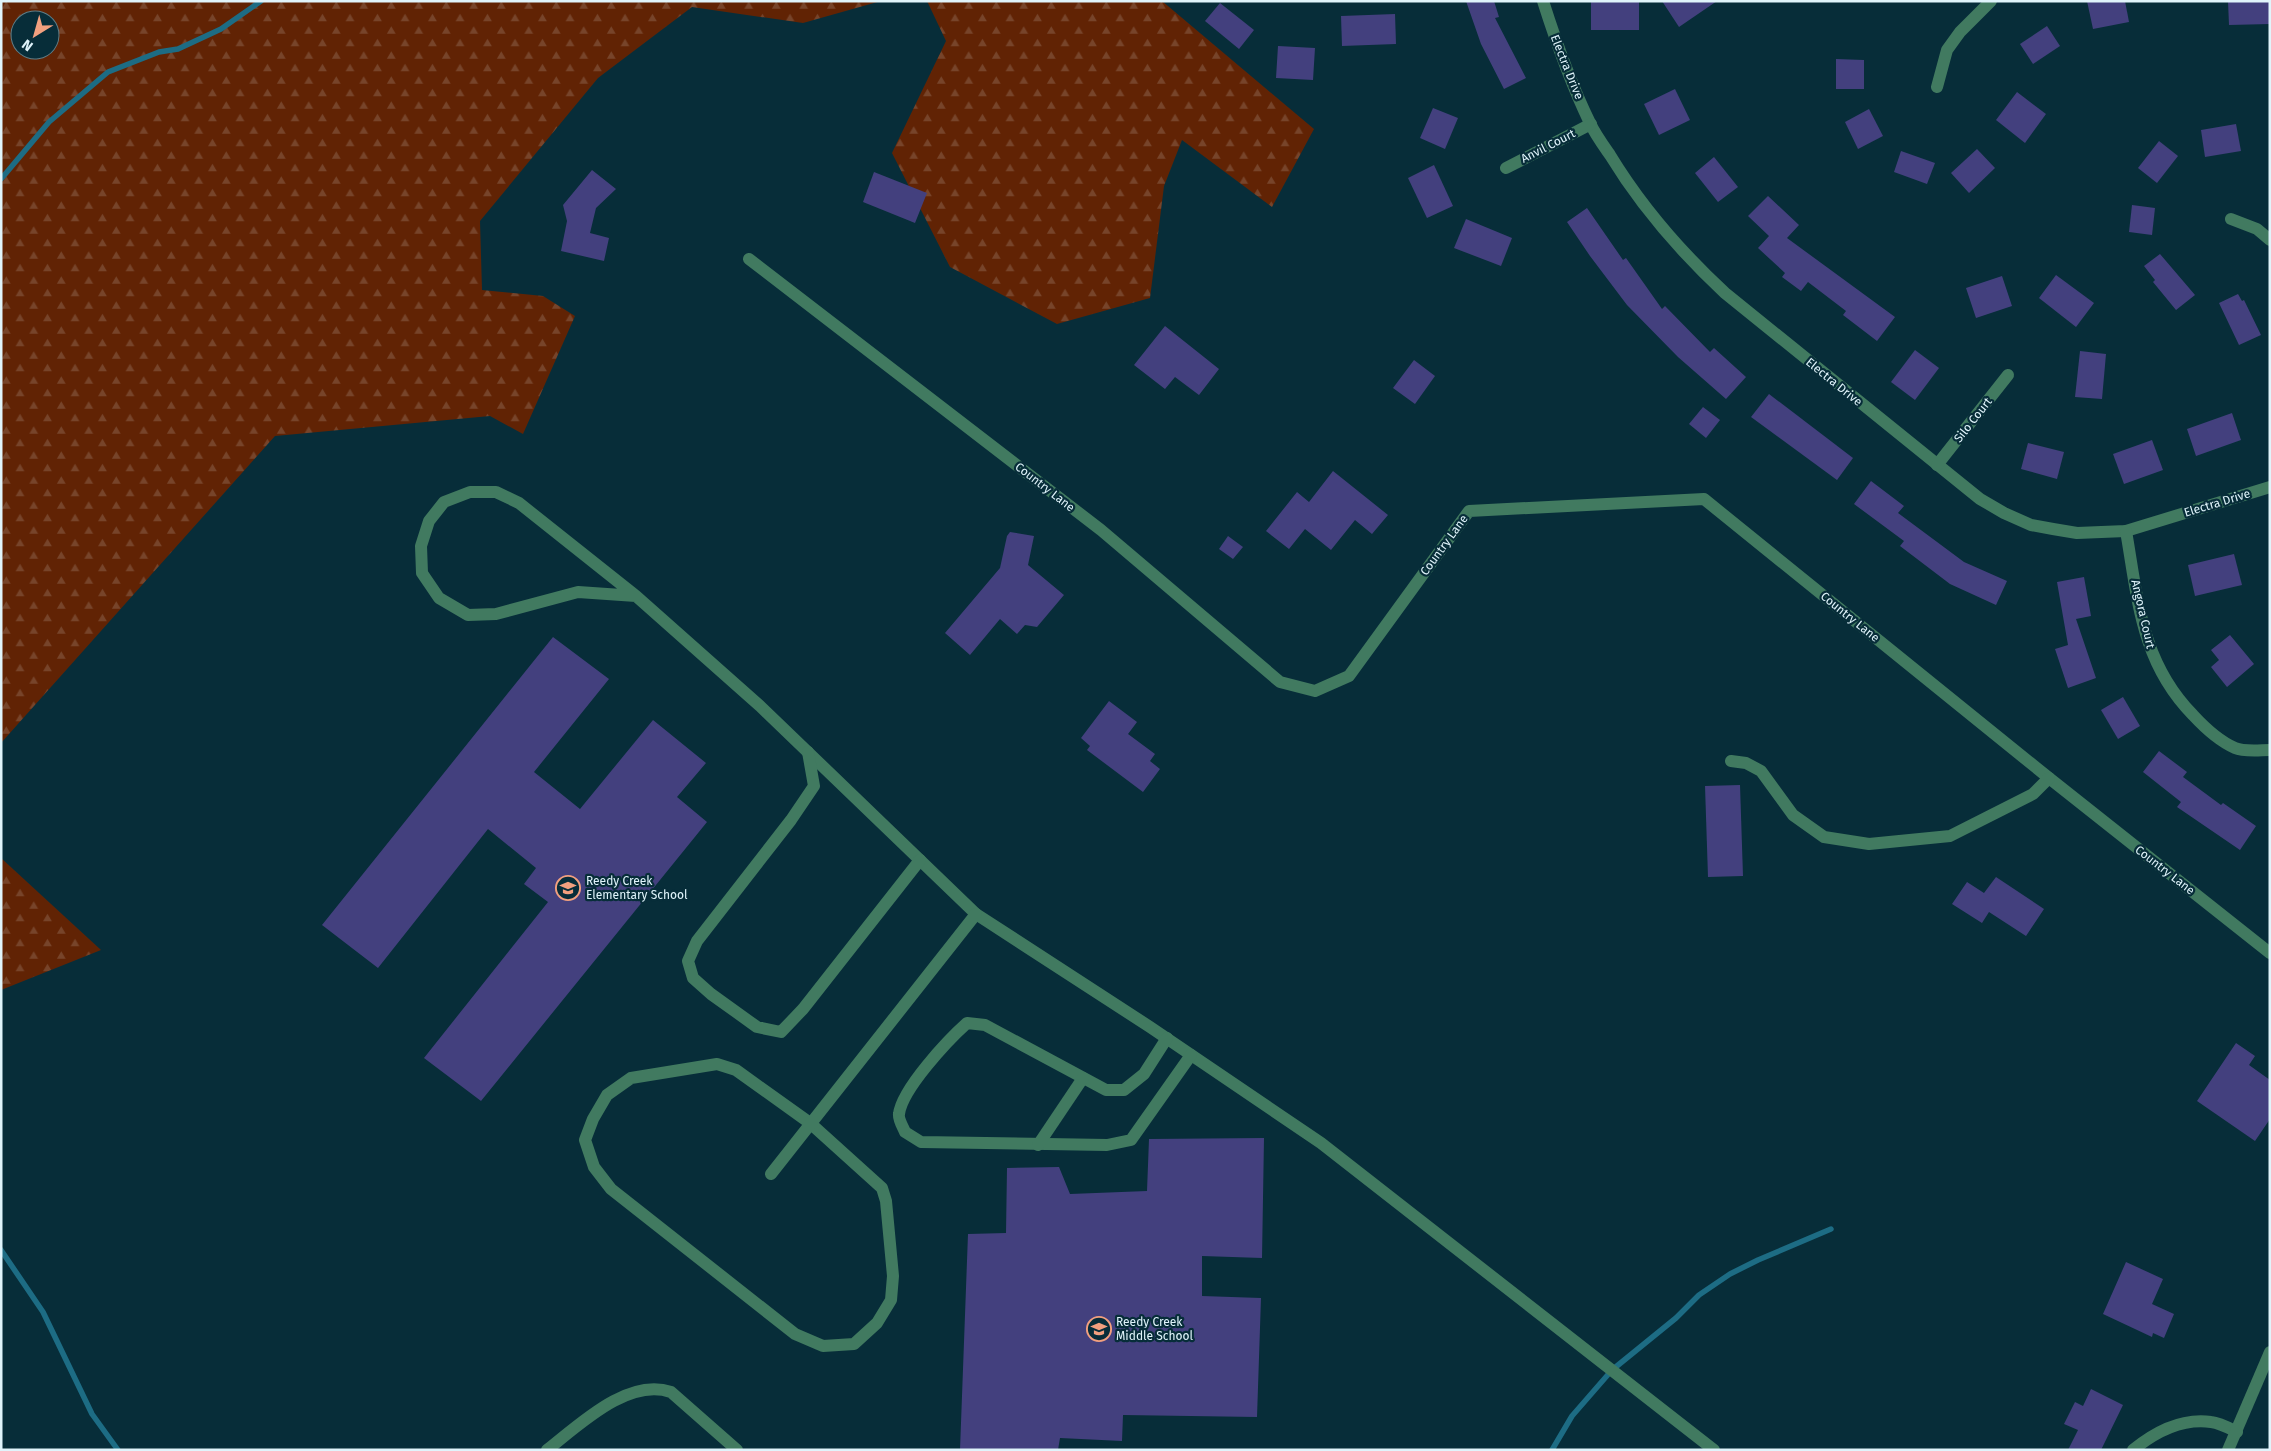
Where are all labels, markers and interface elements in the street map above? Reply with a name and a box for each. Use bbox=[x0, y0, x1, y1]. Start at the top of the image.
north arrow bbox=[10, 10, 60, 60]
street label: Electra Drive bbox=[1548, 33, 1586, 101]
text: N bbox=[19, 35, 36, 55]
street label: Anvil Court bbox=[1518, 126, 1578, 166]
street label: Electra Drive bbox=[1803, 355, 1865, 409]
street label: Silo Court bbox=[1951, 394, 1995, 445]
street label: Country Lane bbox=[1013, 459, 1077, 515]
street label: Electra Drive bbox=[2182, 486, 2252, 520]
street label: Country Lane bbox=[1417, 512, 1471, 578]
street label: Angora Court bbox=[2128, 578, 2158, 650]
street label: Country Lane bbox=[1818, 589, 1882, 645]
street label: Country Lane bbox=[2133, 842, 2197, 898]
place label: Reedy Creek Elementary School bbox=[586, 874, 688, 902]
school or university icon: Reedy Creek Elementary School bbox=[555, 875, 581, 901]
place label: Reedy Creek Middle School bbox=[1116, 1315, 1194, 1343]
school or university icon: Reedy Creek Middle School bbox=[1086, 1316, 1112, 1342]

